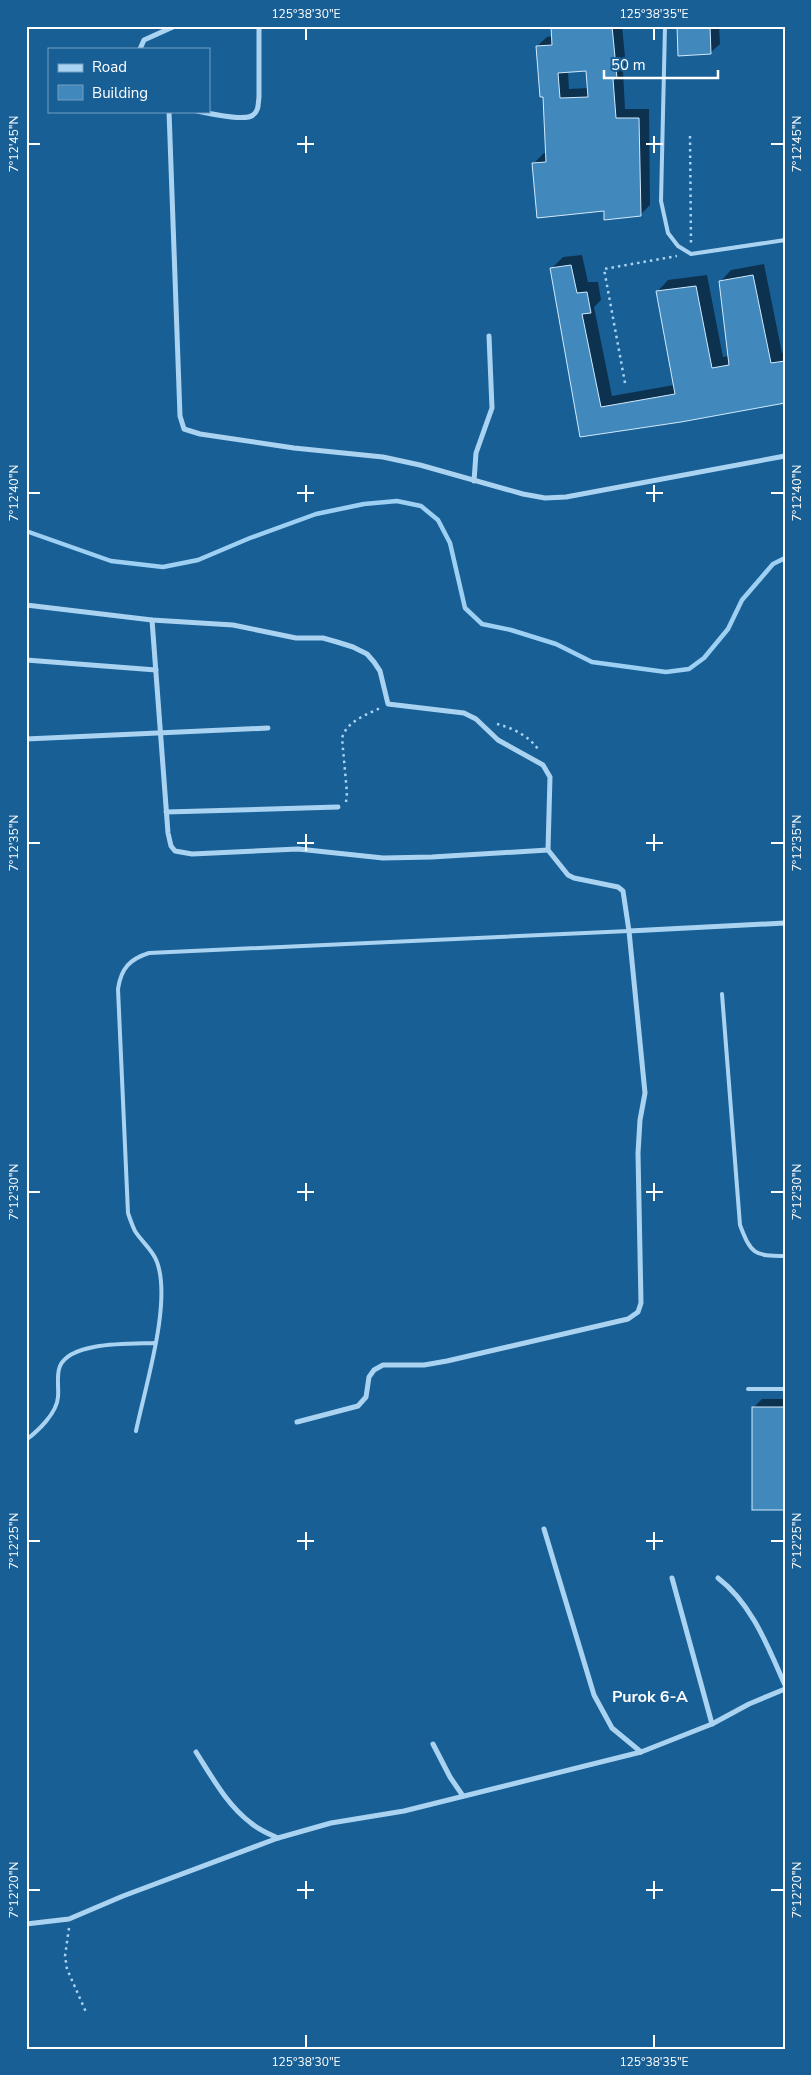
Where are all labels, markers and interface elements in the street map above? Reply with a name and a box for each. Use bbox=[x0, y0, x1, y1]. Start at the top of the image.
text: 125°38'30"E bbox=[271, 6, 341, 22]
text: 125°38'35"E bbox=[619, 6, 689, 22]
legend bbox=[48, 48, 210, 112]
scale bar bbox=[604, 48, 717, 80]
text: 50 m bbox=[611, 55, 646, 75]
text: Road bbox=[92, 57, 127, 77]
text: Building bbox=[92, 83, 148, 103]
text: 7°12'45"N bbox=[6, 116, 22, 172]
text: 7°12'45"N bbox=[789, 116, 805, 172]
text: 7°12'40"N bbox=[6, 465, 22, 521]
text: 7°12'40"N bbox=[789, 465, 805, 521]
text: 7°12'35"N bbox=[6, 815, 22, 871]
text: 7°12'35"N bbox=[789, 815, 805, 871]
text: 7°12'30"N bbox=[6, 1164, 22, 1220]
text: 7°12'30"N bbox=[789, 1164, 805, 1220]
text: 7°12'25"N bbox=[6, 1513, 22, 1569]
text: 7°12'25"N bbox=[789, 1513, 805, 1569]
district label: Purok 6-A bbox=[612, 1686, 688, 1708]
text: 7°12'20"N bbox=[6, 1862, 22, 1918]
text: 7°12'20"N bbox=[789, 1862, 805, 1918]
text: 125°38'30"E bbox=[271, 2054, 341, 2070]
text: 125°38'35"E bbox=[619, 2054, 689, 2070]

